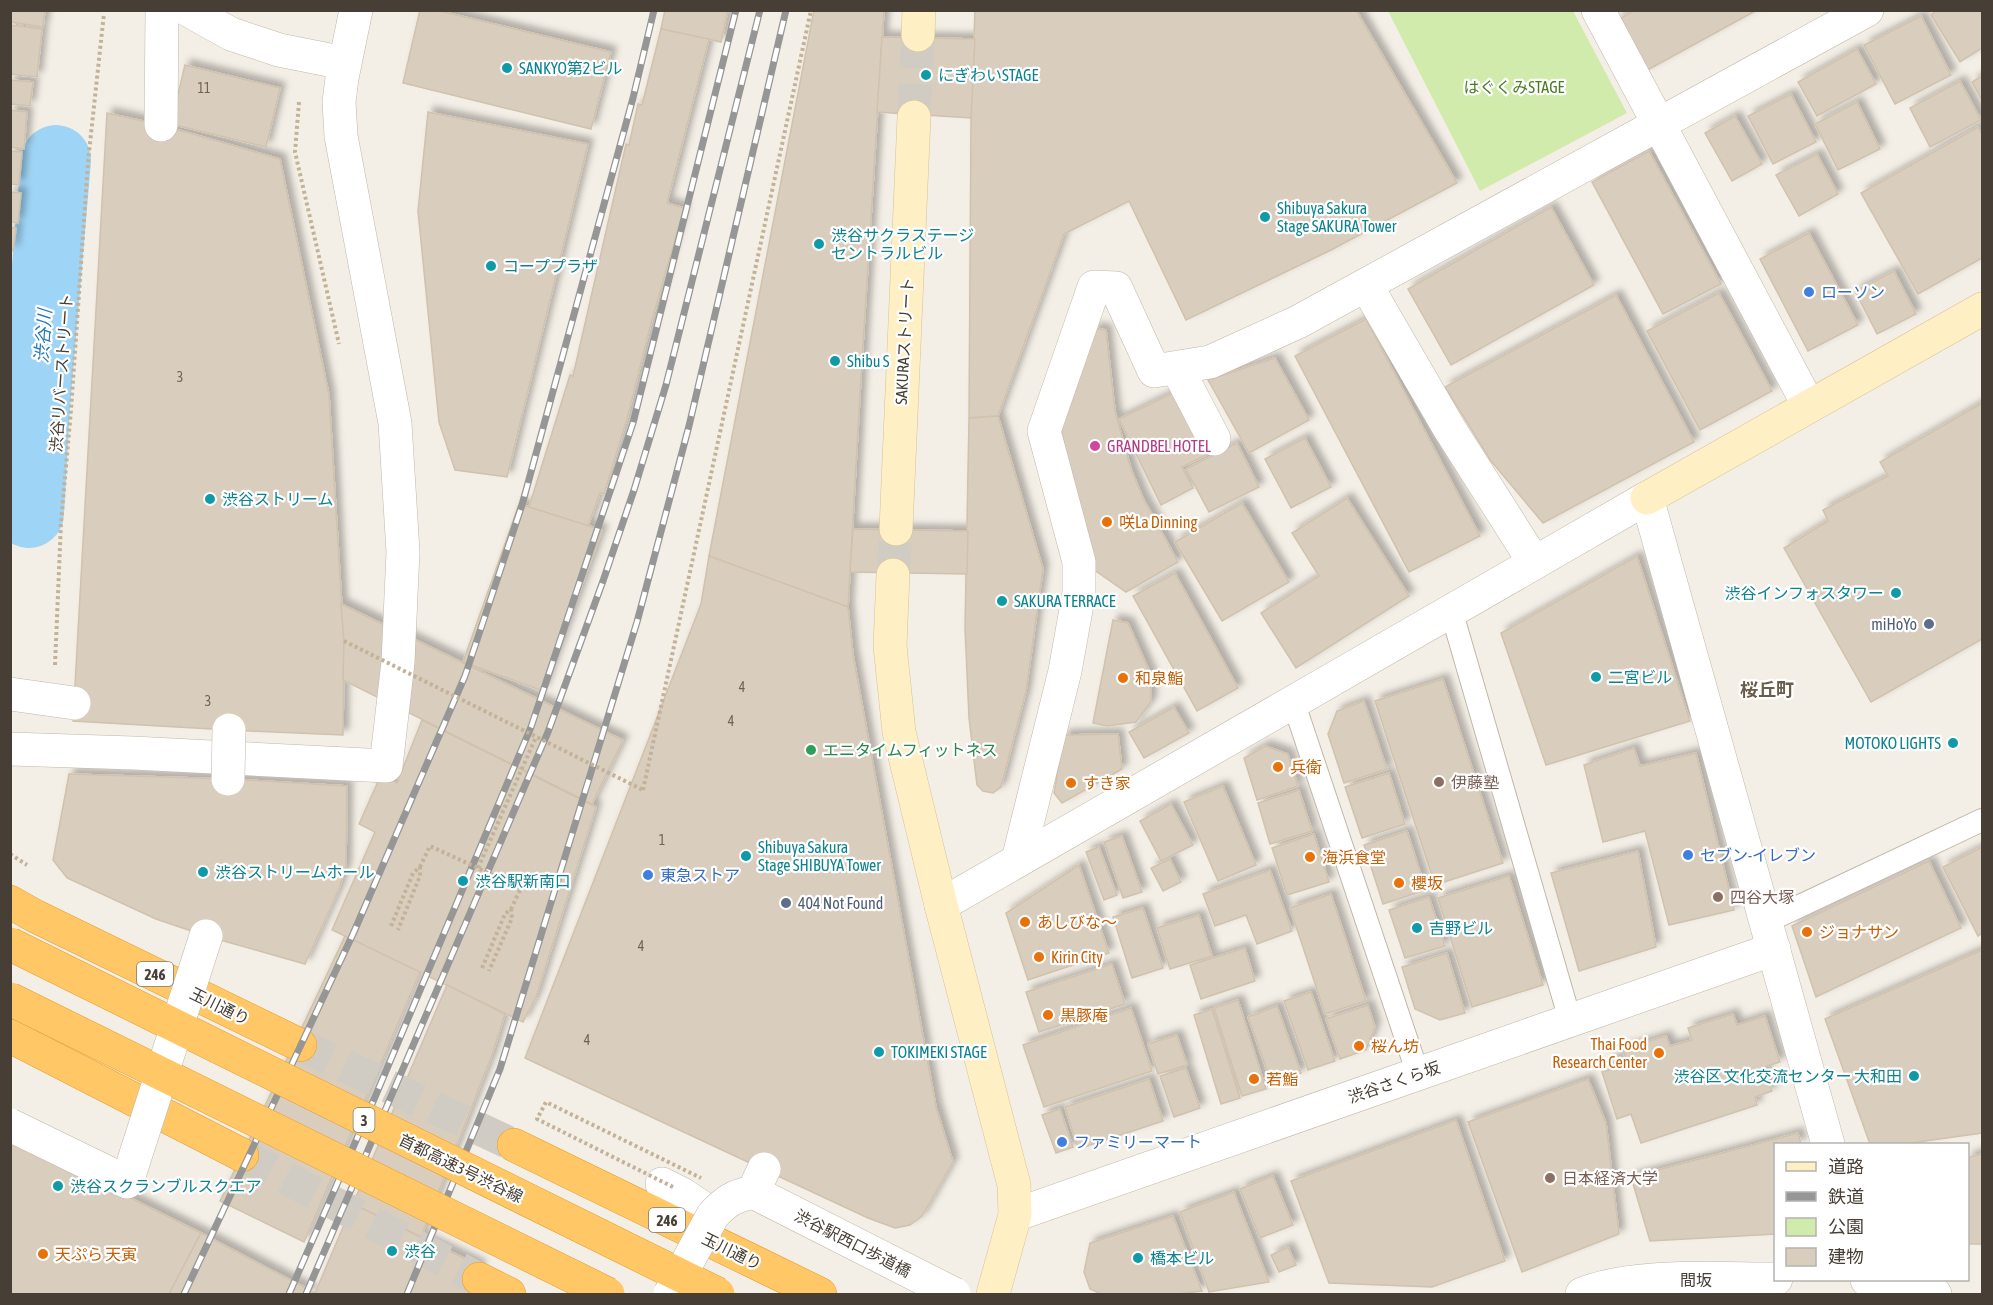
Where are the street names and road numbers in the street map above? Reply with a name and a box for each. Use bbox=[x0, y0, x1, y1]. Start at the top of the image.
street label: SAKURAストリート bbox=[892, 277, 916, 405]
street label: 渋谷リバーストリート bbox=[46, 293, 76, 453]
road number: 246 bbox=[137, 962, 173, 986]
street label: 玉川通り bbox=[187, 984, 253, 1028]
street label: 渋谷さくら坂 bbox=[1346, 1058, 1442, 1106]
road number: 3 bbox=[354, 1108, 374, 1132]
street label: 首都高速3号渋谷線 bbox=[396, 1130, 526, 1206]
street label: 渋谷駅西口歩道橋 bbox=[792, 1206, 914, 1280]
road number: 246 bbox=[649, 1208, 685, 1232]
street label: 玉川通り bbox=[699, 1229, 765, 1273]
street label: 間坂 bbox=[1680, 1271, 1712, 1289]

